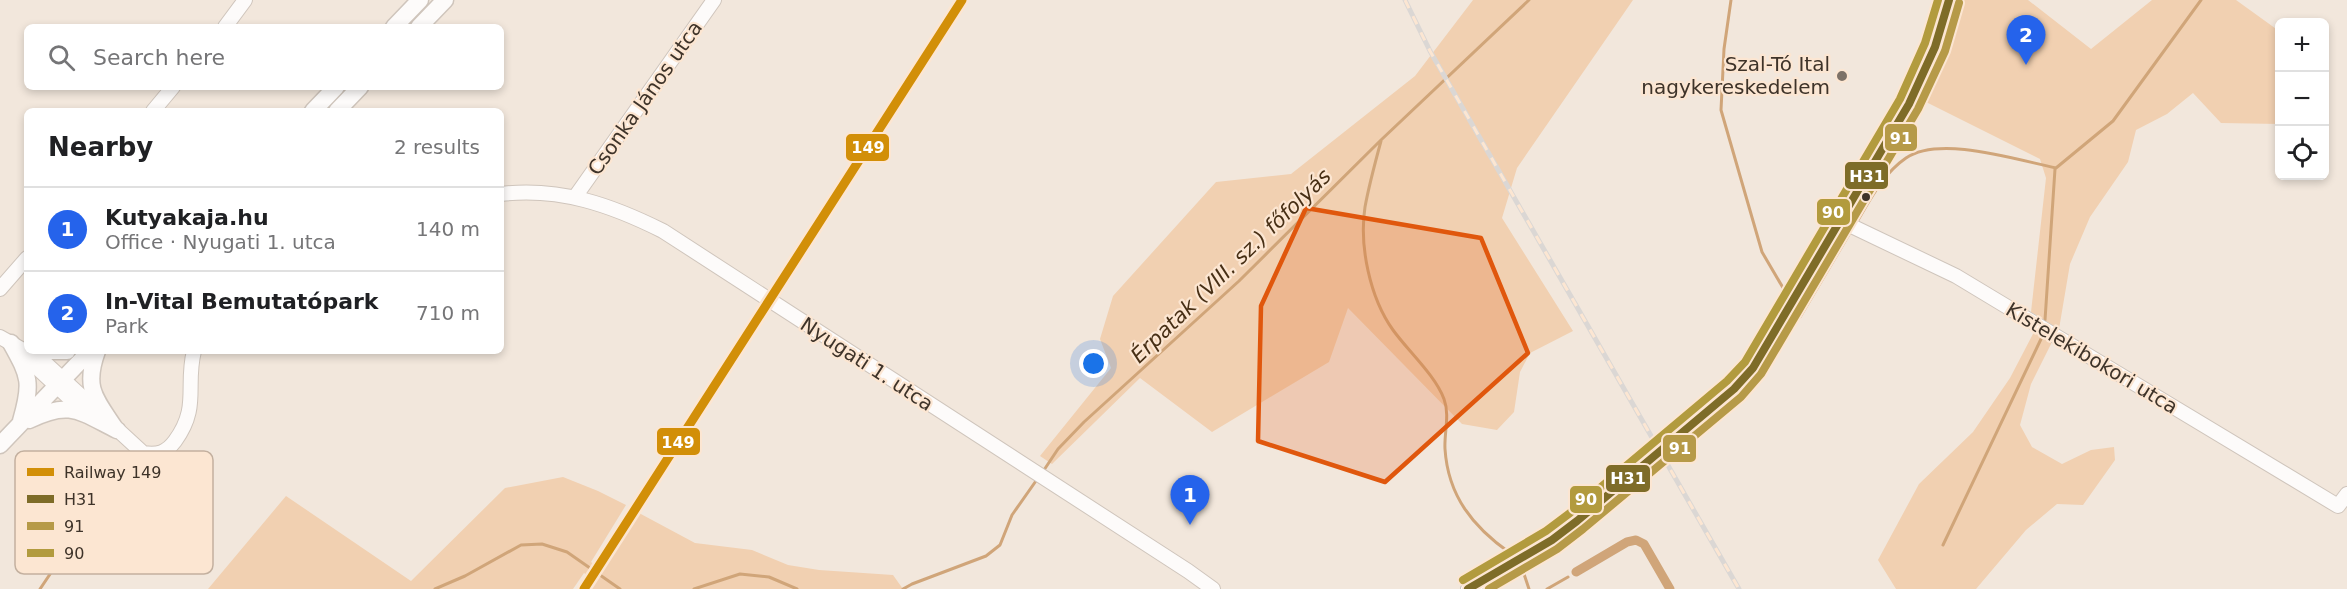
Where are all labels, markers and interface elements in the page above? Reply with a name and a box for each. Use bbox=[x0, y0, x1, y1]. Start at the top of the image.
street label: Csonka János utca bbox=[583, 16, 707, 180]
pin: 2 bbox=[2006, 16, 2046, 65]
map controls bbox=[2275, 18, 2329, 180]
button: + bbox=[2275, 18, 2329, 72]
search box bbox=[24, 24, 504, 90]
icon: search bbox=[45, 41, 78, 74]
text: Search here bbox=[93, 45, 225, 70]
place label: Szal-Tó Ital nagykereskedelem bbox=[1641, 52, 1830, 99]
marker: Szal-Tó Ital nagykereskedelem bbox=[1835, 69, 1849, 83]
button: − bbox=[2275, 72, 2329, 126]
line badge: 91 bbox=[1884, 123, 1918, 152]
button: locate bbox=[2275, 126, 2329, 180]
text: 91 bbox=[1890, 129, 1912, 148]
text: Nearby bbox=[48, 132, 153, 162]
line badge: 149 bbox=[845, 133, 890, 162]
text: 2 results bbox=[394, 135, 480, 159]
text: 149 bbox=[851, 138, 885, 157]
line badge: H31 bbox=[1844, 161, 1889, 190]
water label: Érpatak (VIII. sz.) főfolyás bbox=[1125, 163, 1336, 368]
text: H31 bbox=[1849, 167, 1885, 186]
unlabelled marker bbox=[1860, 191, 1872, 203]
line badge: 90 bbox=[1816, 198, 1851, 226]
text: 90 bbox=[1822, 203, 1844, 222]
text: Kutyakaja.hu bbox=[105, 205, 269, 230]
text: 1 bbox=[61, 217, 74, 241]
text: 140 m bbox=[416, 217, 480, 241]
text: Office · Nyugati 1. utca bbox=[105, 230, 336, 254]
text: In-Vital Bemutatópark bbox=[105, 289, 378, 314]
street label: Kistelekibokori utca bbox=[2002, 297, 2182, 419]
text: 2 bbox=[61, 301, 74, 325]
text: 710 m bbox=[416, 301, 480, 325]
street label: Nyugati 1. utca bbox=[796, 312, 938, 416]
text: Park bbox=[105, 314, 148, 338]
your location bbox=[1079, 349, 1108, 378]
line badge: 149 bbox=[656, 427, 701, 456]
text: 149 bbox=[661, 433, 695, 452]
line badge: 91 bbox=[1662, 434, 1697, 463]
text: 91 bbox=[1669, 439, 1691, 458]
legend bbox=[15, 451, 213, 574]
text: Railway 149 bbox=[64, 463, 161, 482]
line badge: H31 bbox=[1605, 464, 1651, 493]
text: H31 bbox=[1610, 469, 1646, 488]
pin: 1 bbox=[1170, 476, 1210, 525]
line badge: 90 bbox=[1569, 485, 1603, 514]
text: H31 bbox=[64, 490, 96, 509]
text: 90 bbox=[1575, 490, 1597, 509]
text: 91 bbox=[64, 517, 84, 536]
text: 90 bbox=[64, 544, 84, 563]

